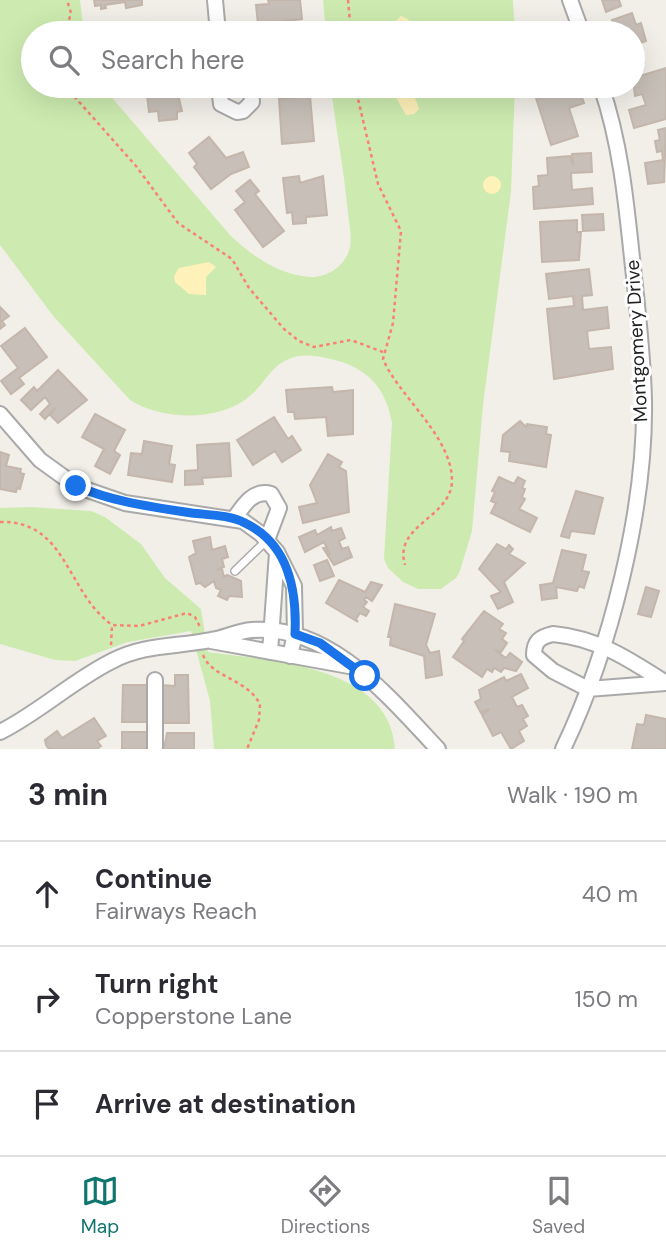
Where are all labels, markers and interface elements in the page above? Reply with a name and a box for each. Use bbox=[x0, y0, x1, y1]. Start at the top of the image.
search box bbox=[21, 21, 645, 98]
icon: search bbox=[45, 41, 83, 79]
text: Search here bbox=[101, 43, 244, 77]
street label: Montgomery Drive bbox=[620, 259, 653, 423]
route end bbox=[60, 470, 91, 501]
route start bbox=[349, 660, 380, 691]
text: 3 min bbox=[28, 775, 108, 814]
text: Walk · 190 m bbox=[507, 780, 638, 810]
text: Continue bbox=[95, 862, 212, 896]
icon: ahead bbox=[28, 875, 66, 913]
text: 40 m bbox=[582, 879, 638, 909]
text: Fairways Reach bbox=[95, 896, 257, 926]
text: Turn right bbox=[95, 967, 219, 1001]
icon: right bbox=[28, 980, 66, 1018]
text: 150 m bbox=[574, 984, 638, 1014]
text: Copperstone Lane bbox=[95, 1001, 292, 1031]
icon: arrive bbox=[28, 1085, 66, 1123]
text: Arrive at destination bbox=[95, 1087, 356, 1121]
tab: Map bbox=[81, 1172, 119, 1239]
tab: Directions bbox=[281, 1172, 370, 1239]
tab: Saved bbox=[532, 1172, 585, 1239]

